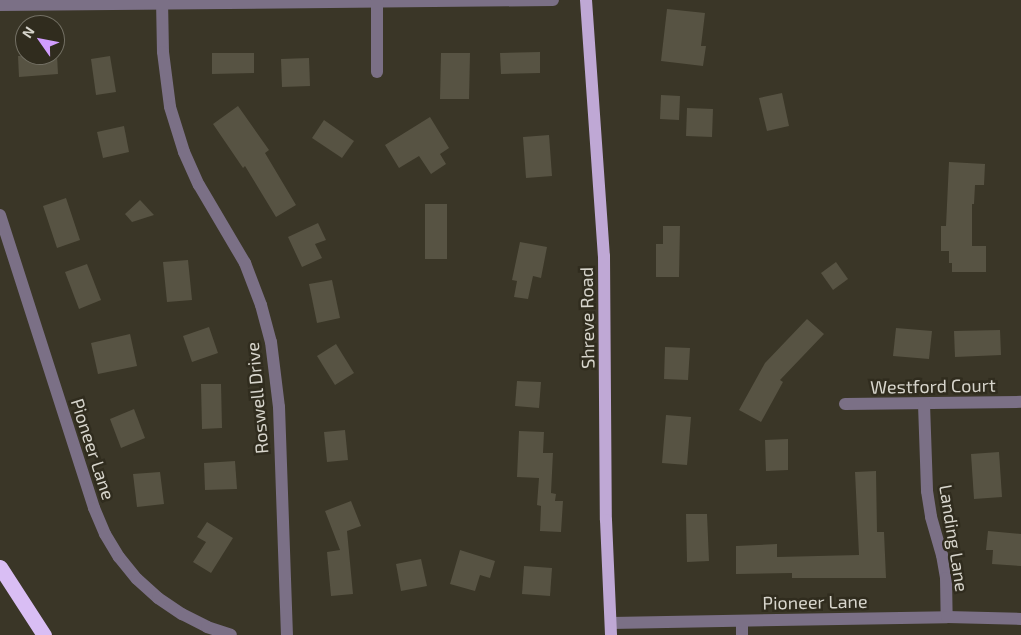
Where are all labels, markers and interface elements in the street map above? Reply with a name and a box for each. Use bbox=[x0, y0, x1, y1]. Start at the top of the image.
north arrow bbox=[15, 15, 65, 65]
text: N bbox=[18, 23, 38, 41]
street label: Shreve Road bbox=[575, 267, 599, 369]
street label: Roswell Drive bbox=[241, 341, 273, 455]
street label: Westford Court bbox=[870, 374, 996, 398]
street label: Pioneer Lane bbox=[66, 395, 120, 503]
street label: Landing Lane bbox=[935, 483, 973, 593]
street label: Pioneer Lane bbox=[762, 590, 868, 614]

